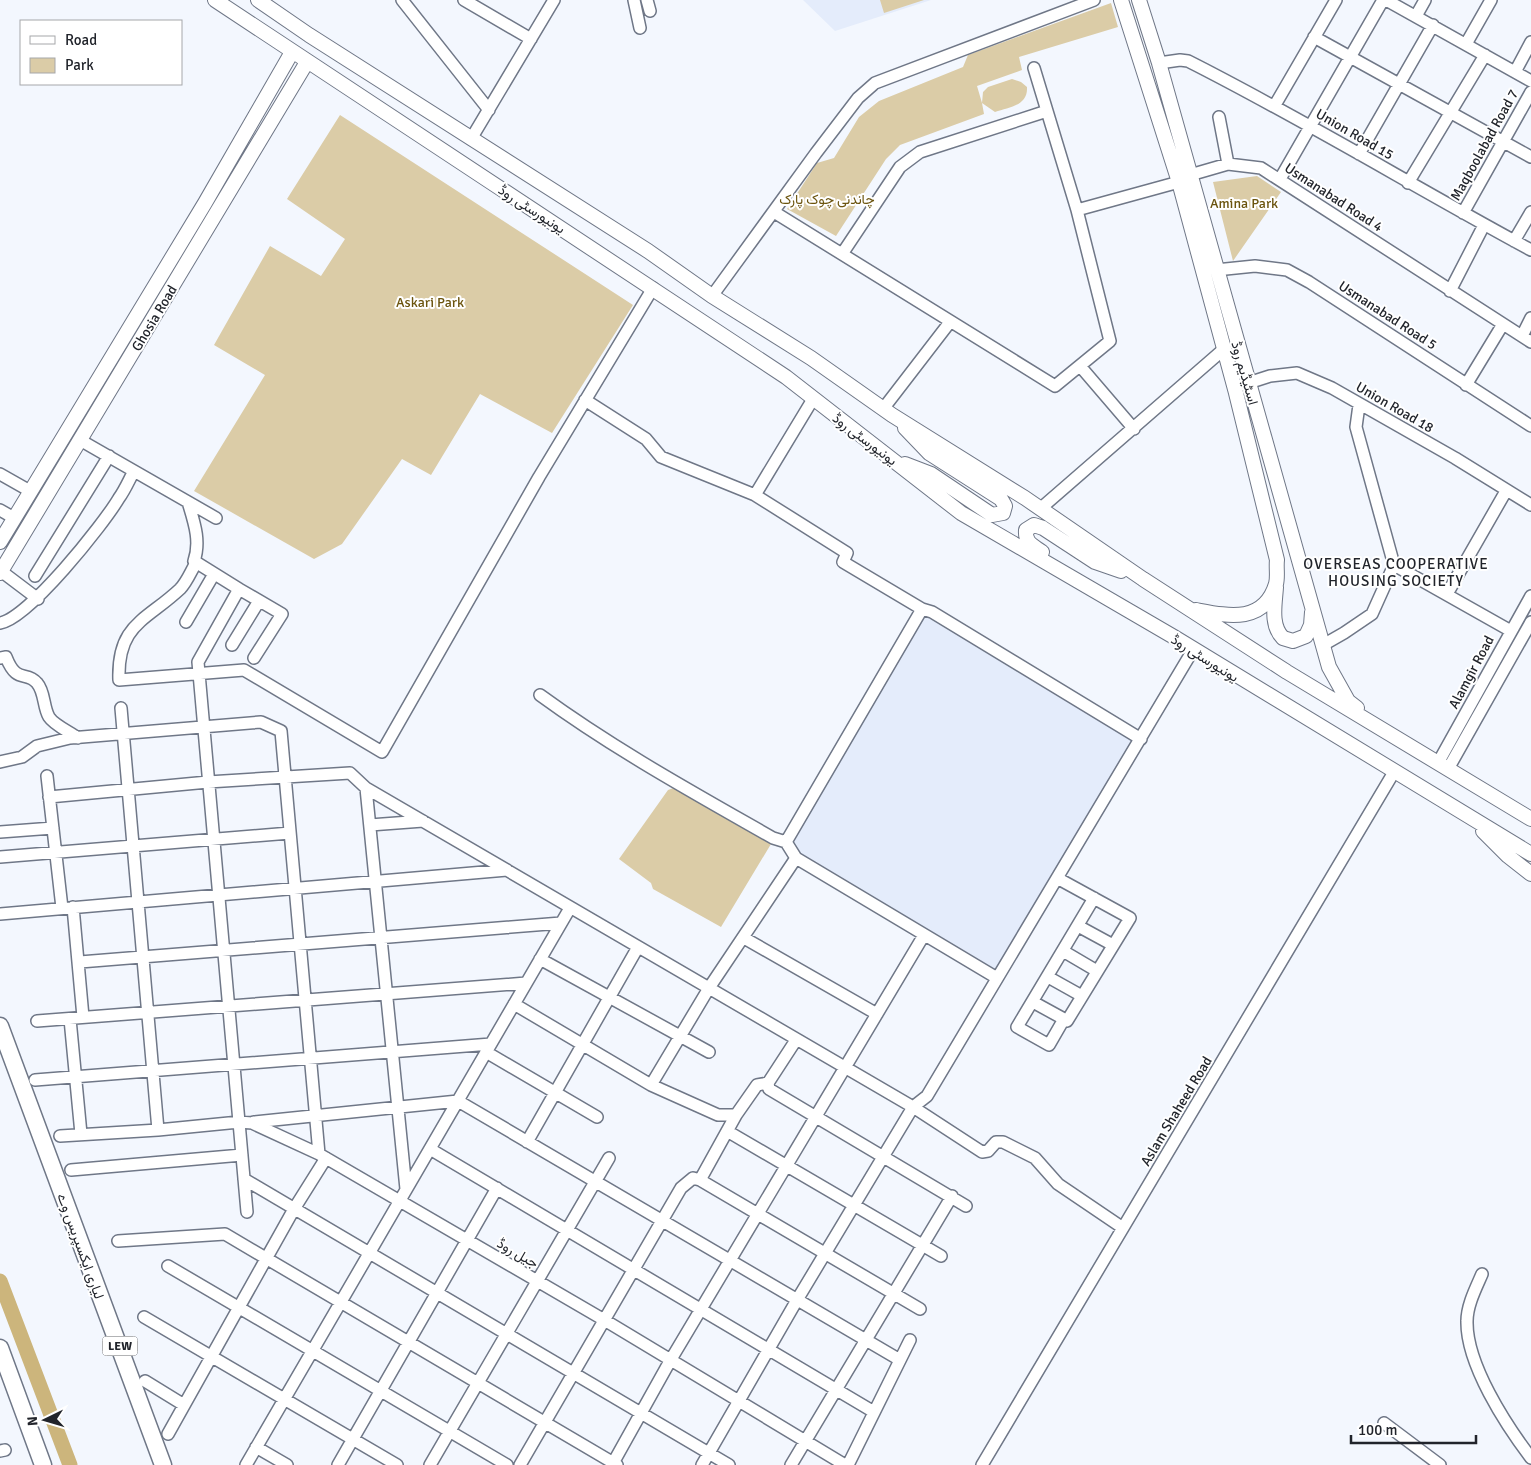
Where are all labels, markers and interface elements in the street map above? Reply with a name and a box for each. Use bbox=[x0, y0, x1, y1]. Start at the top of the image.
legend bbox=[20, 20, 182, 85]
text: Road bbox=[65, 31, 97, 49]
text: Park bbox=[65, 56, 94, 74]
street label: Maqboolabad Road 7 bbox=[1447, 87, 1522, 204]
street label: Union Road 15 bbox=[1313, 105, 1397, 164]
street label: Usmanabad Road 4 bbox=[1281, 159, 1386, 236]
street label: یونیورسٹی روڈ bbox=[495, 181, 568, 237]
park label: چاندنی چوک پارک bbox=[779, 191, 875, 209]
park label: Amina Park bbox=[1210, 195, 1278, 212]
street label: Usmanabad Road 5 bbox=[1335, 277, 1440, 353]
street label: Ghosia Road bbox=[128, 282, 181, 354]
park label: Askari Park bbox=[396, 294, 464, 311]
street label: اسٹیڈیم روڈ bbox=[1227, 339, 1262, 407]
street label: Union Road 18 bbox=[1353, 378, 1437, 437]
street label: یونیورسٹی روڈ bbox=[829, 410, 900, 469]
district label: OVERSEAS COOPERATIVE HOUSING SOCIETY bbox=[1303, 555, 1489, 590]
street label: یونیورسٹی روڈ bbox=[1168, 631, 1242, 686]
street label: Alamgir Road bbox=[1445, 633, 1498, 712]
street label: Aslam Shaheed Road bbox=[1137, 1053, 1216, 1169]
street label: لیاری ایکسپریس وے bbox=[53, 1191, 108, 1302]
street label: جیل روڈ bbox=[494, 1235, 541, 1272]
road number: LEW bbox=[102, 1336, 138, 1355]
north arrow bbox=[20, 1395, 70, 1445]
scale bar bbox=[1351, 1412, 1476, 1444]
text: N bbox=[24, 1415, 41, 1427]
text: 100 m bbox=[1358, 1421, 1398, 1439]

